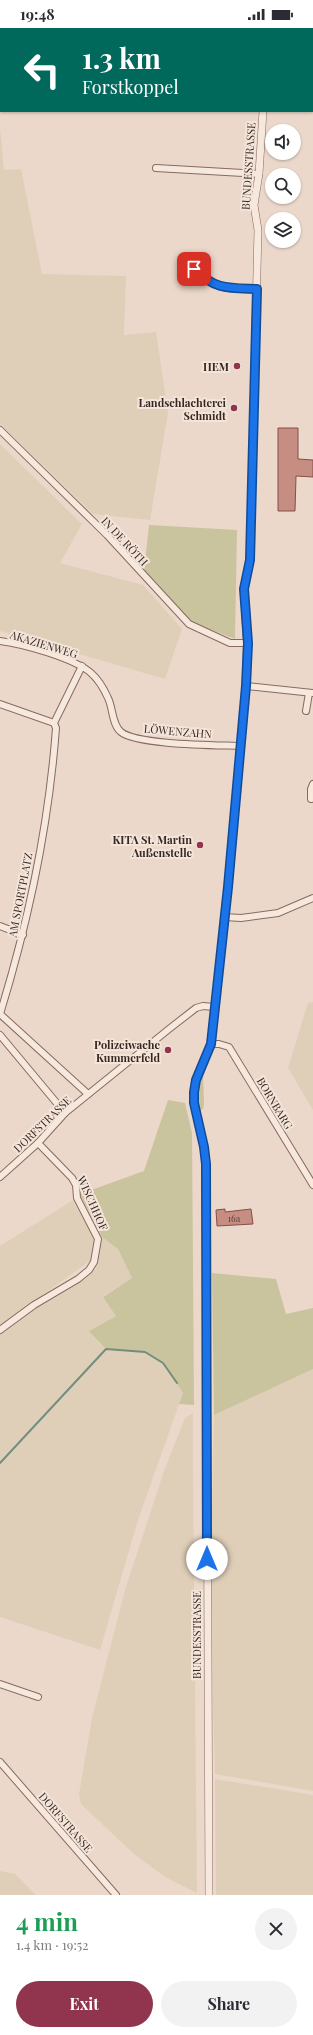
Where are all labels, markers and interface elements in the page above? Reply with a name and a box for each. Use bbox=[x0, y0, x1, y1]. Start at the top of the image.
text: 19:48 bbox=[20, 4, 55, 24]
text: 1.3 km bbox=[82, 39, 161, 76]
icon: left bbox=[16, 44, 68, 96]
text: Forstkoppel bbox=[82, 75, 179, 99]
street label: BUNDESSTRASSE bbox=[237, 121, 259, 210]
map controls bbox=[265, 124, 301, 248]
button: sound bbox=[265, 124, 301, 160]
button: search bbox=[265, 168, 301, 204]
button: layers bbox=[265, 212, 301, 248]
pin bbox=[177, 252, 211, 286]
icon: arrive bbox=[183, 258, 205, 280]
place label: HEM bbox=[203, 359, 229, 374]
marker: HEM bbox=[232, 361, 242, 371]
place label: Landschlachterei Schmidt bbox=[138, 395, 227, 423]
marker: Landschlachterei Schmidt bbox=[229, 403, 239, 413]
street label: IN DE RÖTH bbox=[98, 513, 152, 569]
street label: AKAZIENWEG bbox=[7, 626, 80, 661]
street label: LÖWENZAHN bbox=[143, 721, 213, 741]
place label: KITA St. Martin Außenstelle bbox=[113, 832, 192, 860]
marker: KITA St. Martin Außenstelle bbox=[195, 840, 205, 850]
street label: AM SPORTPLATZ bbox=[4, 851, 36, 940]
place label: Polizeiwache Kummerfeld bbox=[94, 1037, 160, 1065]
marker: Polizeiwache Kummerfeld bbox=[163, 1045, 173, 1055]
street label: BORNBARG bbox=[254, 1074, 297, 1132]
street label: DORFSTRASSE bbox=[10, 1092, 74, 1155]
street label: WISCHHOF bbox=[74, 1173, 112, 1233]
house number: 16a bbox=[228, 1212, 241, 1224]
position arrow bbox=[186, 1538, 228, 1580]
street label: BUNDESSTRASSE bbox=[189, 1591, 204, 1679]
street label: DORFSTRASSE bbox=[36, 1789, 96, 1855]
text: 4 min bbox=[16, 1905, 78, 1937]
button: close bbox=[255, 1908, 297, 1950]
text: 1.4 km · 19:52 bbox=[16, 1936, 88, 1953]
button: Exit bbox=[16, 1981, 153, 2027]
button: Share bbox=[161, 1981, 297, 2027]

